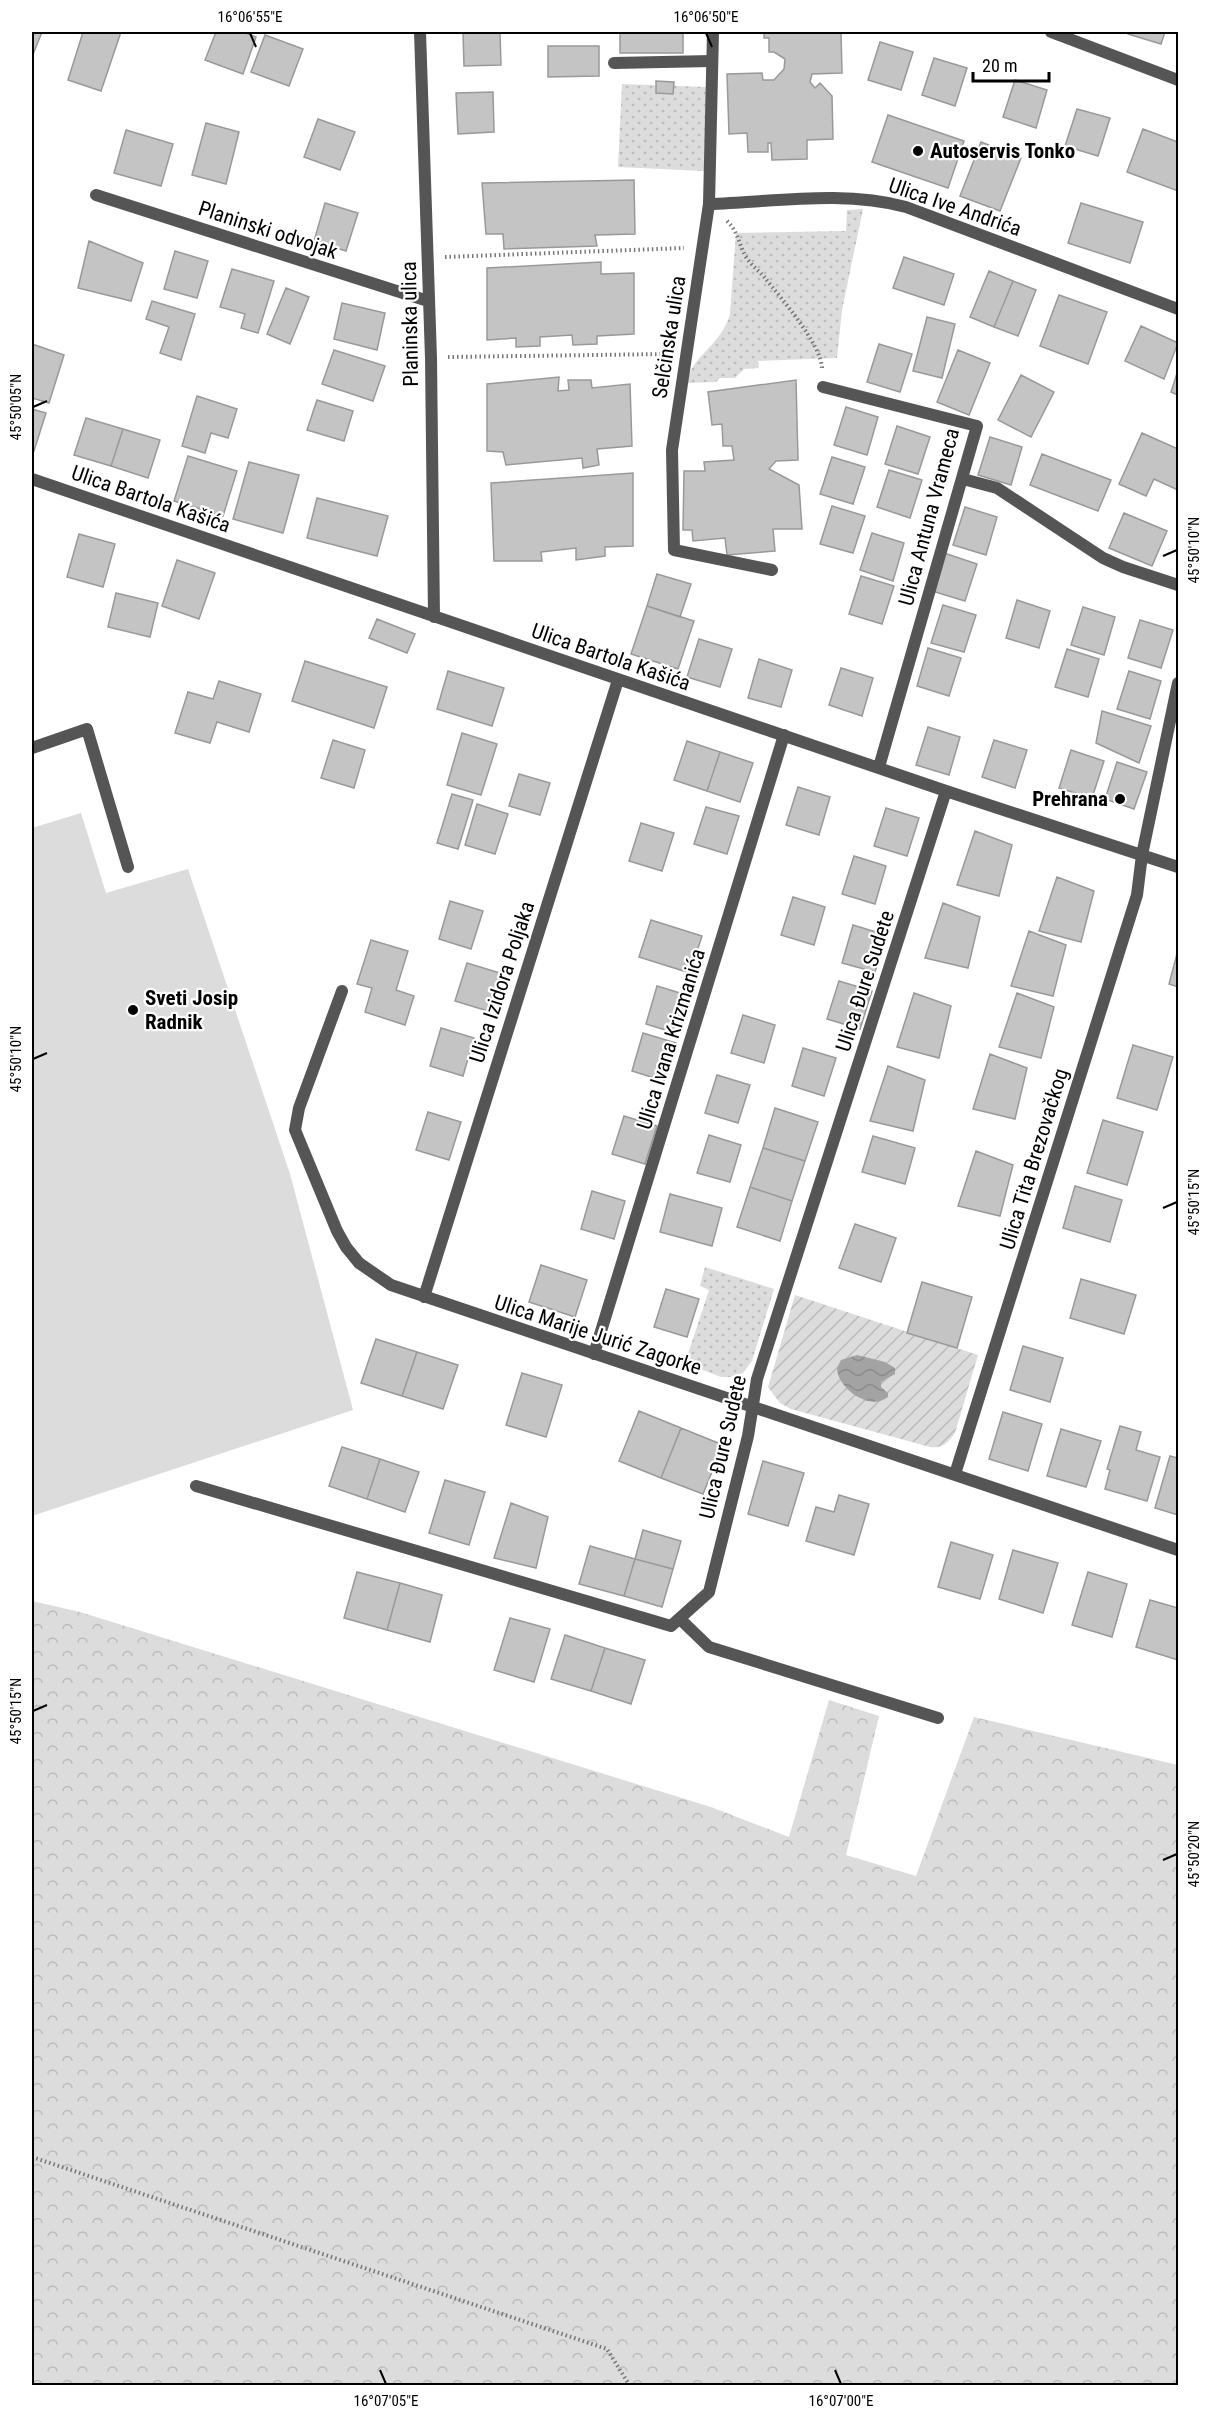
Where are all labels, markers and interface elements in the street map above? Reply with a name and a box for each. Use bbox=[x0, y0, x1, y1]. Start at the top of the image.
text: 16°06'55"E bbox=[218, 8, 282, 26]
text: 16°06'50"E bbox=[674, 8, 738, 26]
scale bar bbox=[973, 45, 1050, 83]
text: 20 m bbox=[982, 55, 1017, 76]
place label: Autoservis Tonko bbox=[930, 139, 1075, 163]
marker: Autoservis Tonko bbox=[911, 144, 925, 158]
street label: Ulica Ive Andrića bbox=[886, 173, 1024, 241]
street label: Planinski odvojak bbox=[195, 196, 341, 264]
street label: Planinska ulica bbox=[397, 261, 423, 387]
street label: Selčinska ulica bbox=[647, 274, 691, 400]
text: 45°50'05"N bbox=[7, 374, 25, 440]
street label: Ulica Antuna Vrameca bbox=[894, 426, 964, 608]
street label: Ulica Bartola Kašića bbox=[68, 461, 234, 537]
text: 45°50'10"N bbox=[1185, 517, 1203, 583]
street label: Ulica Bartola Kašića bbox=[528, 619, 694, 695]
place label: Prehrana bbox=[1032, 787, 1108, 811]
marker: Prehrana bbox=[1113, 792, 1127, 806]
street label: Ulica Izidora Poljaka bbox=[465, 898, 539, 1066]
street label: Ulica Đure Sudete bbox=[831, 907, 899, 1054]
street label: Ulica Ivana Krizmanića bbox=[632, 946, 710, 1132]
place label: Sveti Josip Radnik bbox=[145, 986, 238, 1034]
marker: Sveti Josip Radnik bbox=[126, 1003, 140, 1017]
text: 45°50'10"N bbox=[7, 1026, 25, 1092]
street label: Ulica Tita Brezovačkog bbox=[995, 1065, 1073, 1253]
text: 45°50'15"N bbox=[1185, 1169, 1203, 1235]
street label: Ulica Marije Jurić Zagorke bbox=[492, 1290, 705, 1380]
street label: Ulica Đure Sudete bbox=[695, 1373, 751, 1521]
text: 45°50'15"N bbox=[7, 1678, 25, 1744]
text: 45°50'20"N bbox=[1185, 1821, 1203, 1887]
text: 16°07'05"E bbox=[354, 2392, 418, 2410]
text: 16°07'00"E bbox=[809, 2392, 873, 2410]

